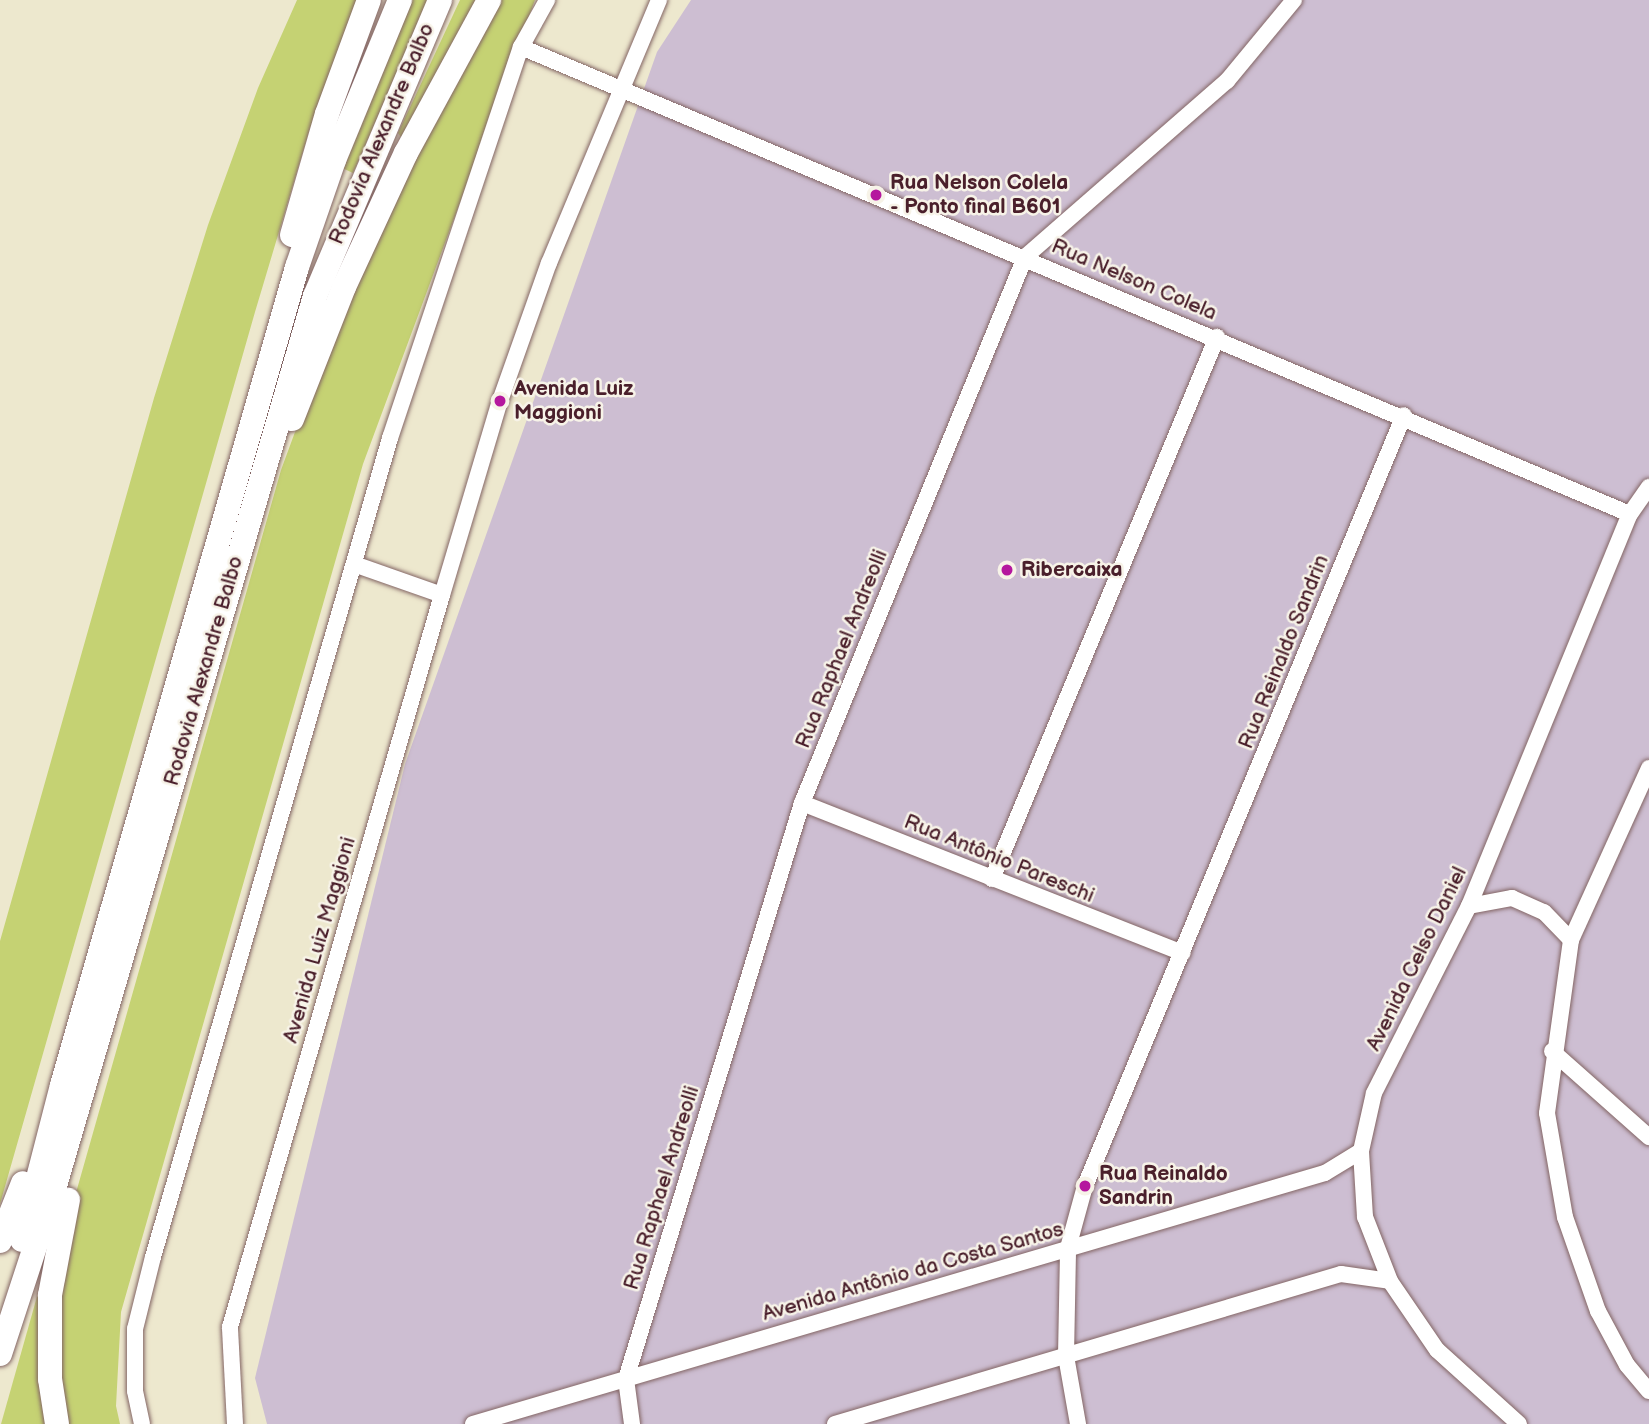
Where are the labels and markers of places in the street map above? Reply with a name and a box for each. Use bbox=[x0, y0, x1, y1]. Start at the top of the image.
place label: Rua Nelson Colela - Ponto final B601 bbox=[890, 170, 1068, 220]
marker: Rua Nelson Colela - Ponto final B601 bbox=[868, 187, 884, 203]
place label: Avenida Luiz Maggioni bbox=[514, 376, 634, 426]
marker: Avenida Luiz Maggioni bbox=[492, 393, 508, 409]
place label: Ribercaixa bbox=[1021, 557, 1123, 583]
marker: Ribercaixa bbox=[999, 562, 1015, 578]
place label: Rua Reinaldo Sandrin bbox=[1099, 1161, 1228, 1211]
marker: Rua Reinaldo Sandrin bbox=[1077, 1178, 1093, 1194]

